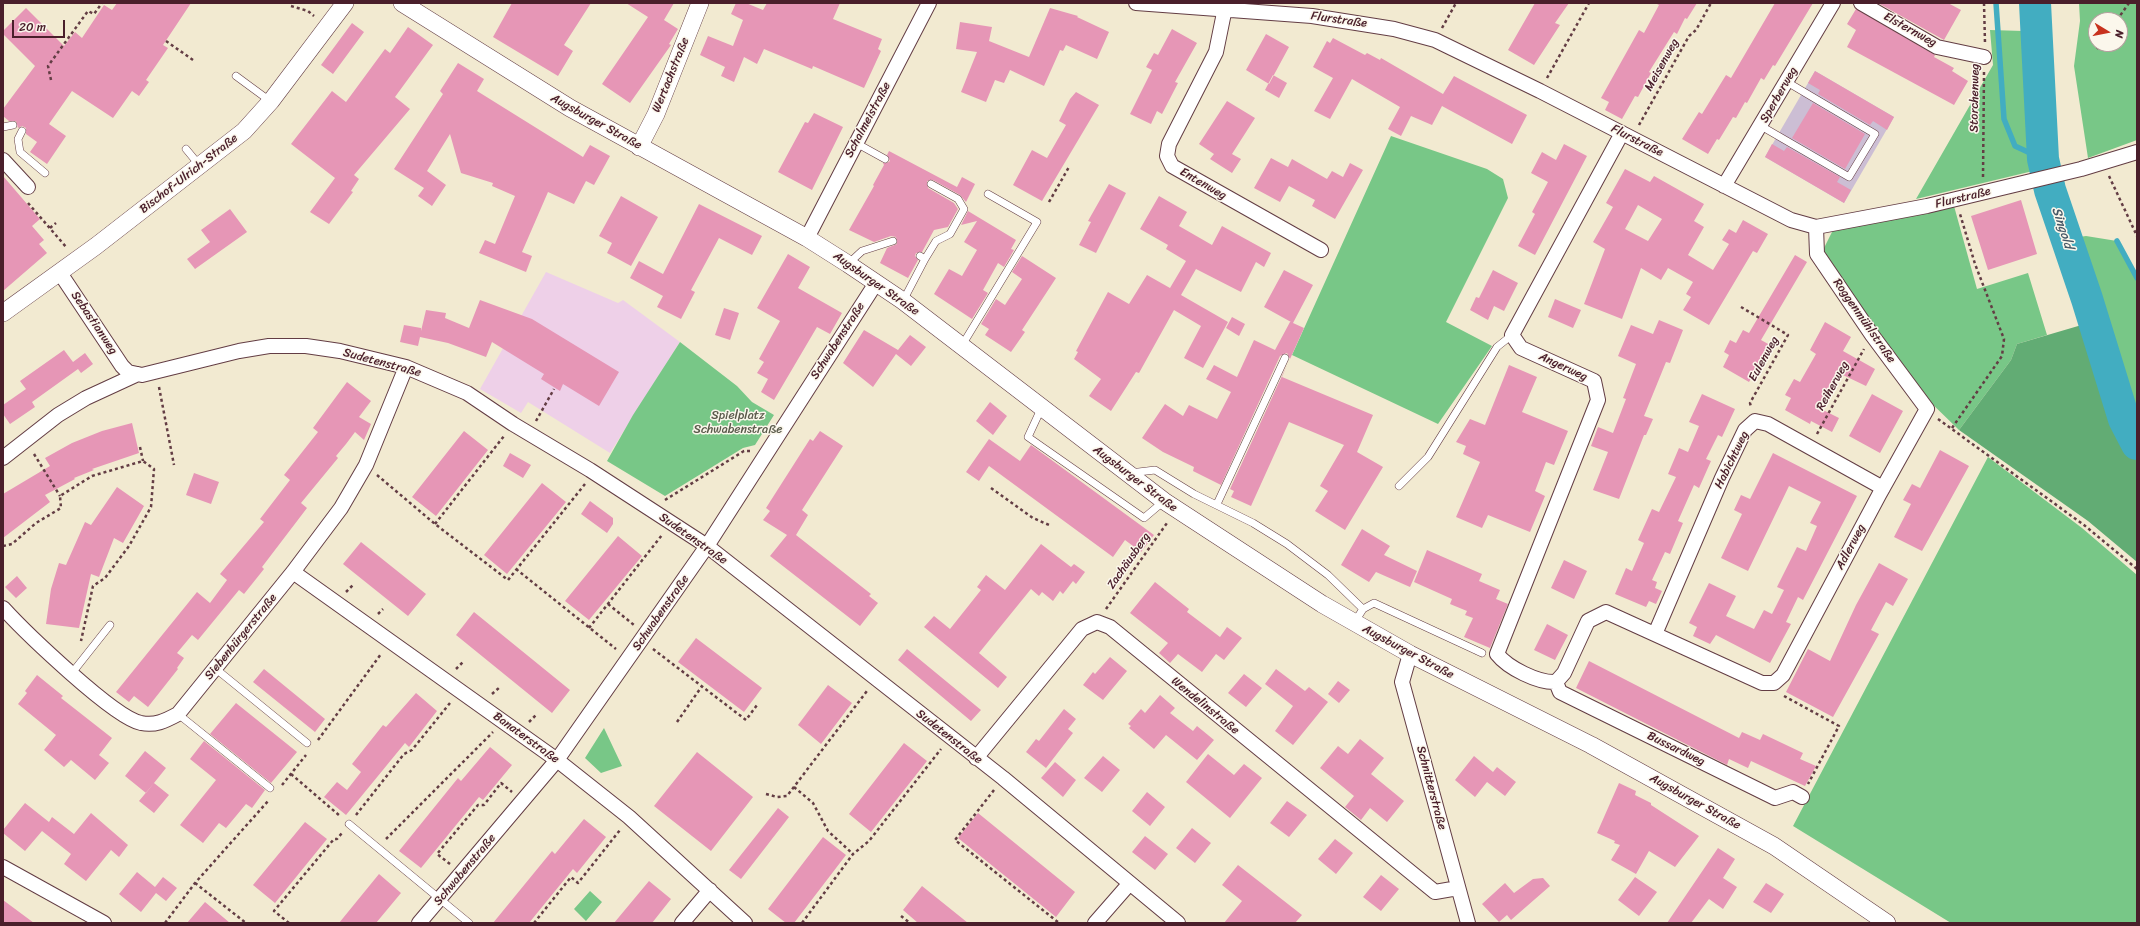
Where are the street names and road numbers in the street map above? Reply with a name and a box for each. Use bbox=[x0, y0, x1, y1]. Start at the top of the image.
street label: Flurstraße bbox=[1310, 9, 1368, 31]
street label: Elsternweg bbox=[1881, 10, 1939, 50]
street label: Wertachstraße bbox=[649, 35, 693, 115]
street label: Meisenweg bbox=[1642, 36, 1682, 94]
street label: Storchenweg bbox=[1967, 63, 1983, 133]
street label: Sperberweg bbox=[1757, 64, 1801, 126]
street label: Schalmeistraße bbox=[842, 80, 894, 160]
street label: Augsburger Straße bbox=[548, 91, 644, 153]
street label: Flurstraße bbox=[1609, 122, 1665, 160]
street label: Bischof-Ulrich-Straße bbox=[137, 131, 241, 217]
street label: Entenweg bbox=[1177, 165, 1229, 203]
street label: Flurstraße bbox=[1934, 184, 1992, 212]
street label: Augsburger Straße bbox=[830, 249, 922, 319]
street label: Roggenmühlstraße bbox=[1830, 276, 1898, 366]
street label: Sebastianweg bbox=[68, 289, 120, 357]
street label: Schwabenstraße bbox=[808, 300, 868, 382]
street label: Eulenweg bbox=[1746, 334, 1782, 384]
street label: Sudetenstraße bbox=[341, 346, 423, 380]
street label: Angerweg bbox=[1536, 349, 1590, 385]
street label: Reiherweg bbox=[1814, 359, 1852, 413]
street label: Habichtweg bbox=[1712, 429, 1752, 491]
street label: Augsburger Straße bbox=[1090, 443, 1180, 515]
street label: Sudetenstraße bbox=[656, 510, 730, 568]
street label: Adlerweg bbox=[1833, 522, 1869, 572]
street label: Zachäusberg bbox=[1104, 530, 1154, 592]
street label: Schwabenstraße bbox=[630, 572, 692, 654]
street label: Siebenbürgerstraße bbox=[202, 591, 280, 683]
street label: Augsburger Straße bbox=[1360, 622, 1456, 682]
street label: Wendelinstraße bbox=[1168, 674, 1242, 738]
street label: Sudetenstraße bbox=[913, 707, 985, 767]
street label: Banaterstraße bbox=[490, 709, 562, 767]
street label: Bussardweg bbox=[1645, 729, 1707, 769]
street label: Schnitterstraße bbox=[1413, 744, 1449, 832]
street label: Augsburger Straße bbox=[1647, 771, 1743, 833]
street label: Schwabenstraße bbox=[431, 831, 499, 909]

